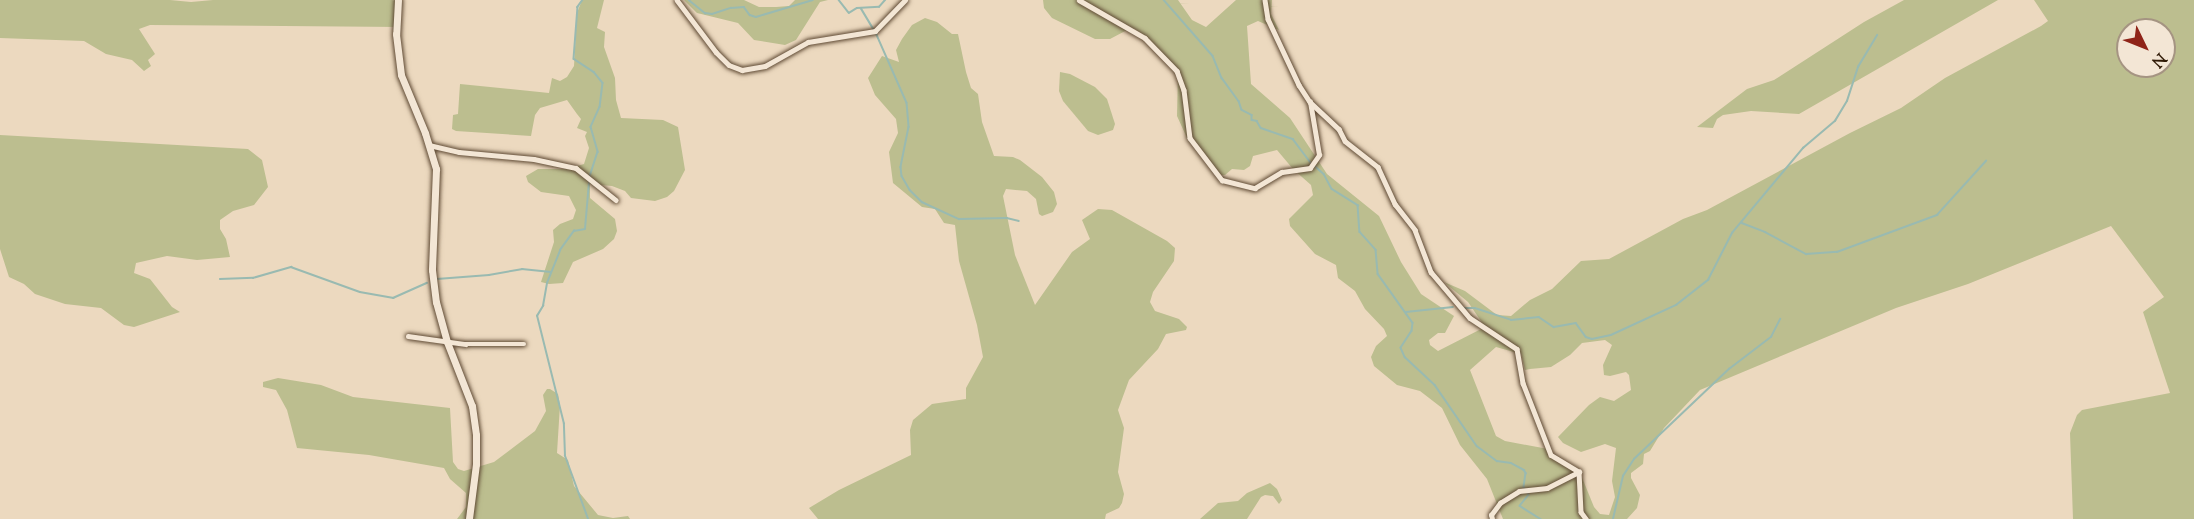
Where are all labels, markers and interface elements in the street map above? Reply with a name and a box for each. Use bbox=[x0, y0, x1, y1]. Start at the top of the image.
north arrow bbox=[2116, 18, 2176, 78]
text: N bbox=[2145, 47, 2171, 72]

